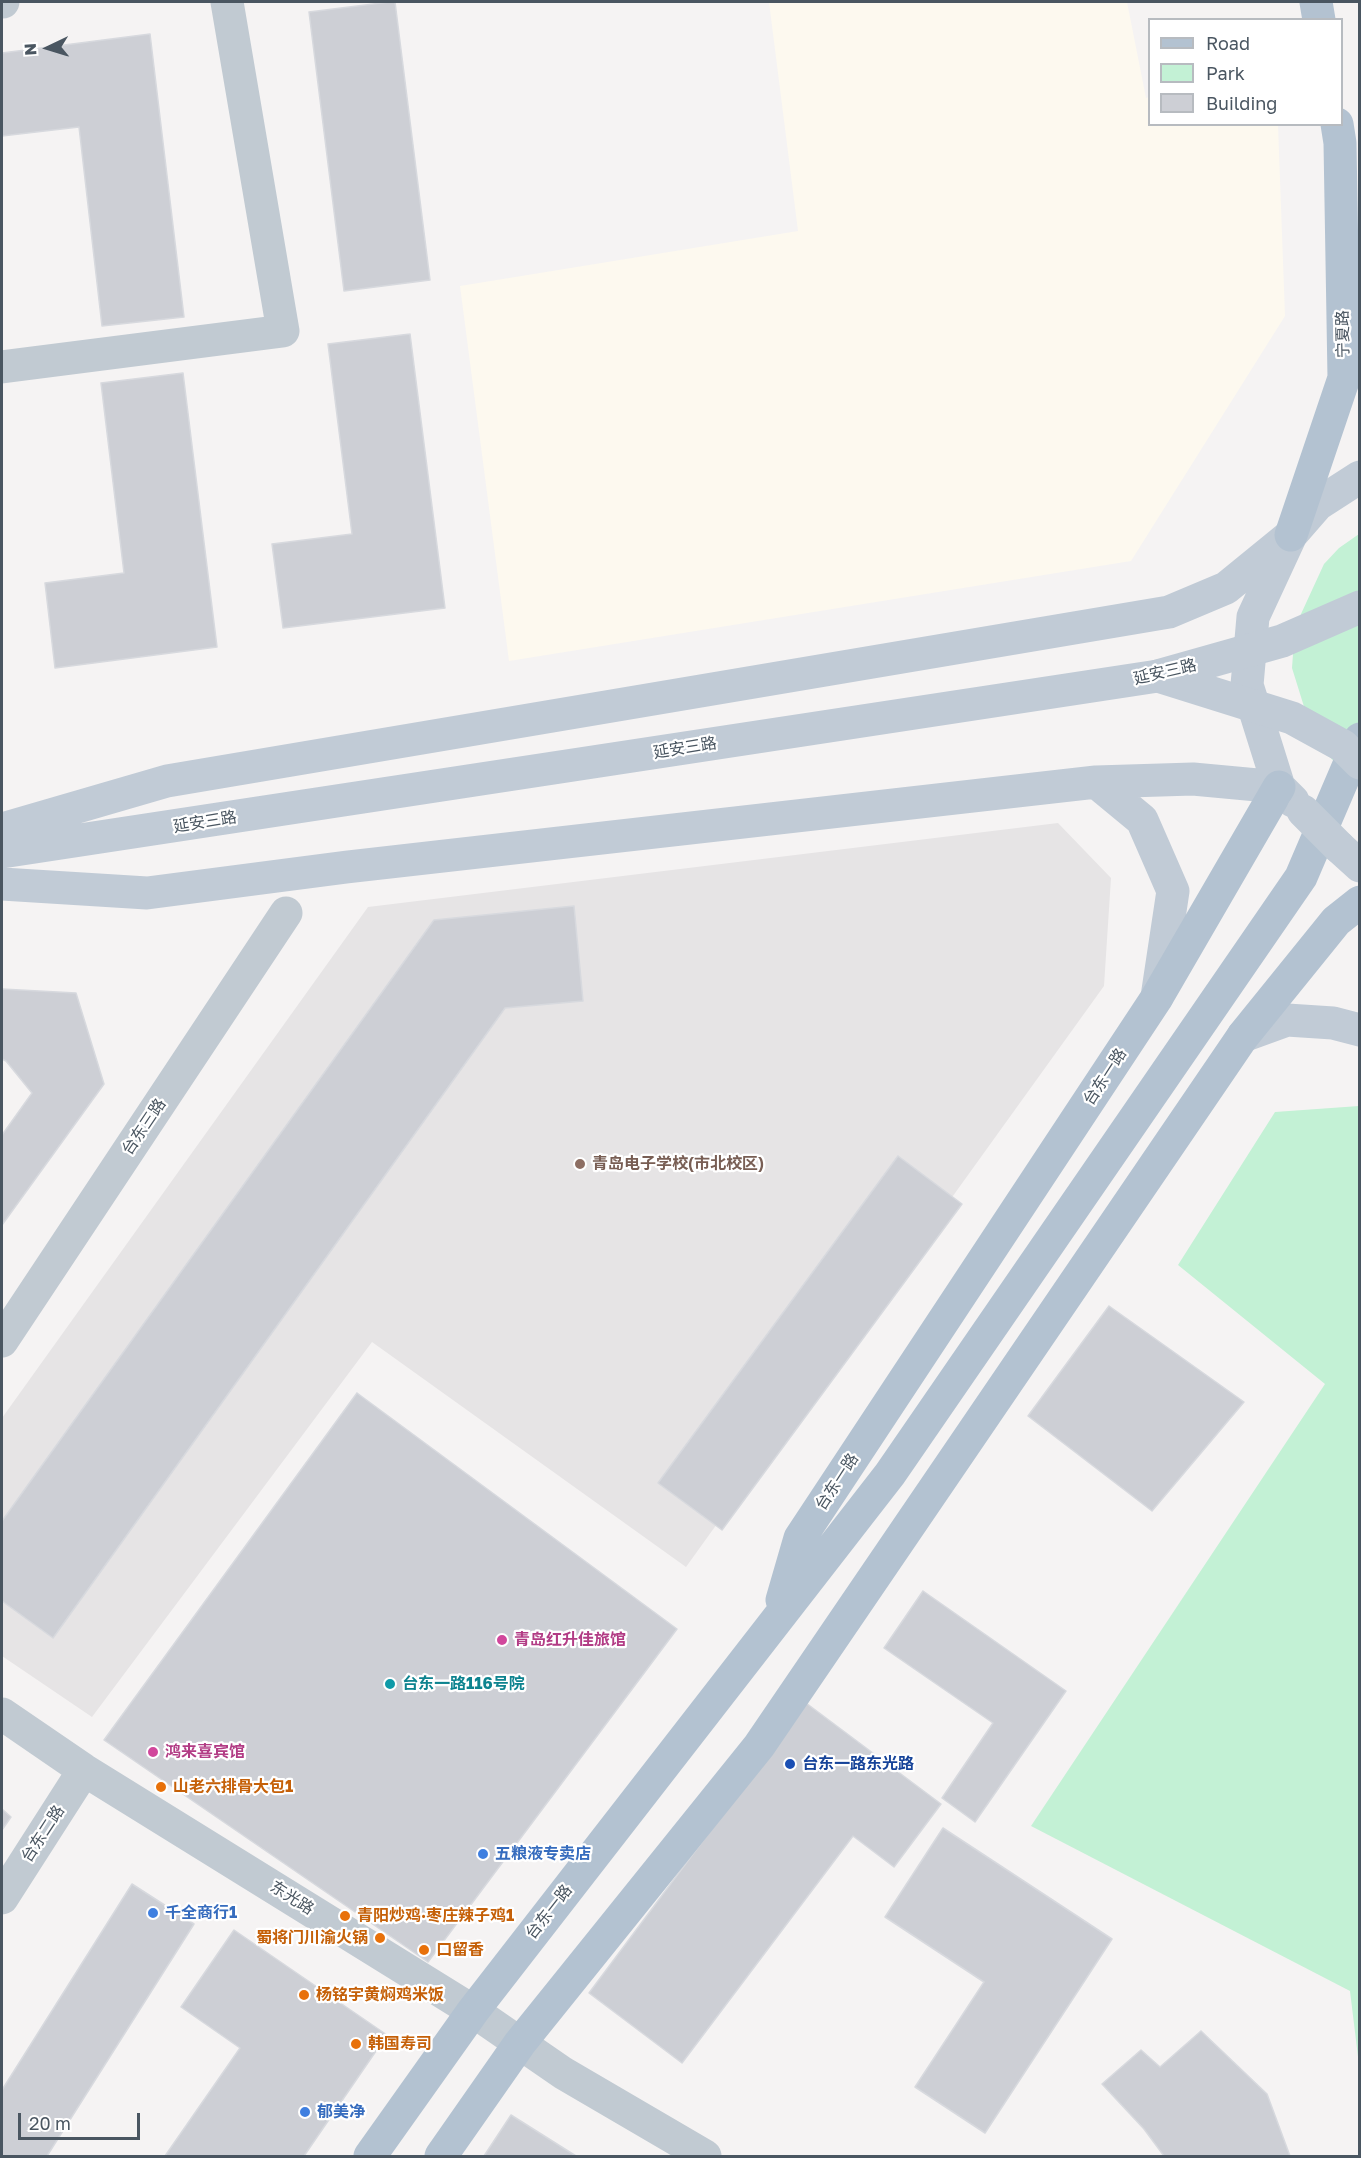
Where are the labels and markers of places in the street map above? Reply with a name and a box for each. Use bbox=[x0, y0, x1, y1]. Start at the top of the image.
place label: 青岛电子学校(市北校区) bbox=[592, 1154, 764, 1174]
marker: 青岛电子学校(市北校区) bbox=[573, 1157, 587, 1171]
place label: 青岛红升佳旅馆 bbox=[514, 1630, 626, 1650]
marker: 青岛红升佳旅馆 bbox=[495, 1633, 509, 1647]
place label: 台东一路116号院 bbox=[402, 1674, 525, 1694]
marker: 台东一路116号院 bbox=[383, 1677, 397, 1691]
place label: 鸿来喜宾馆 bbox=[165, 1742, 245, 1762]
marker: 鸿来喜宾馆 bbox=[146, 1745, 160, 1759]
place label: 台东一路东光路 bbox=[802, 1754, 914, 1774]
marker: 台东一路东光路 bbox=[783, 1757, 797, 1771]
place label: 山老六排骨大包1 bbox=[173, 1777, 293, 1797]
marker: 山老六排骨大包1 bbox=[154, 1780, 168, 1794]
place label: 五粮液专卖店 bbox=[495, 1844, 591, 1864]
marker: 五粮液专卖店 bbox=[476, 1847, 490, 1861]
place label: 千全商行1 bbox=[165, 1903, 237, 1923]
marker: 千全商行1 bbox=[146, 1906, 160, 1920]
place label: 青阳炒鸡·枣庄辣子鸡1 bbox=[357, 1906, 514, 1926]
marker: 青阳炒鸡·枣庄辣子鸡1 bbox=[338, 1909, 352, 1923]
place label: 蜀将门川渝火锅 bbox=[256, 1928, 368, 1948]
marker: 蜀将门川渝火锅 bbox=[373, 1931, 387, 1945]
place label: 口留香 bbox=[436, 1940, 484, 1960]
marker: 口留香 bbox=[417, 1943, 431, 1957]
place label: 杨铭宇黄焖鸡米饭 bbox=[316, 1985, 444, 2005]
marker: 杨铭宇黄焖鸡米饭 bbox=[297, 1988, 311, 2002]
place label: 韩国寿司 bbox=[368, 2034, 432, 2054]
marker: 韩国寿司 bbox=[349, 2037, 363, 2051]
place label: 郁美净 bbox=[317, 2102, 365, 2122]
marker: 郁美净 bbox=[298, 2105, 312, 2119]

